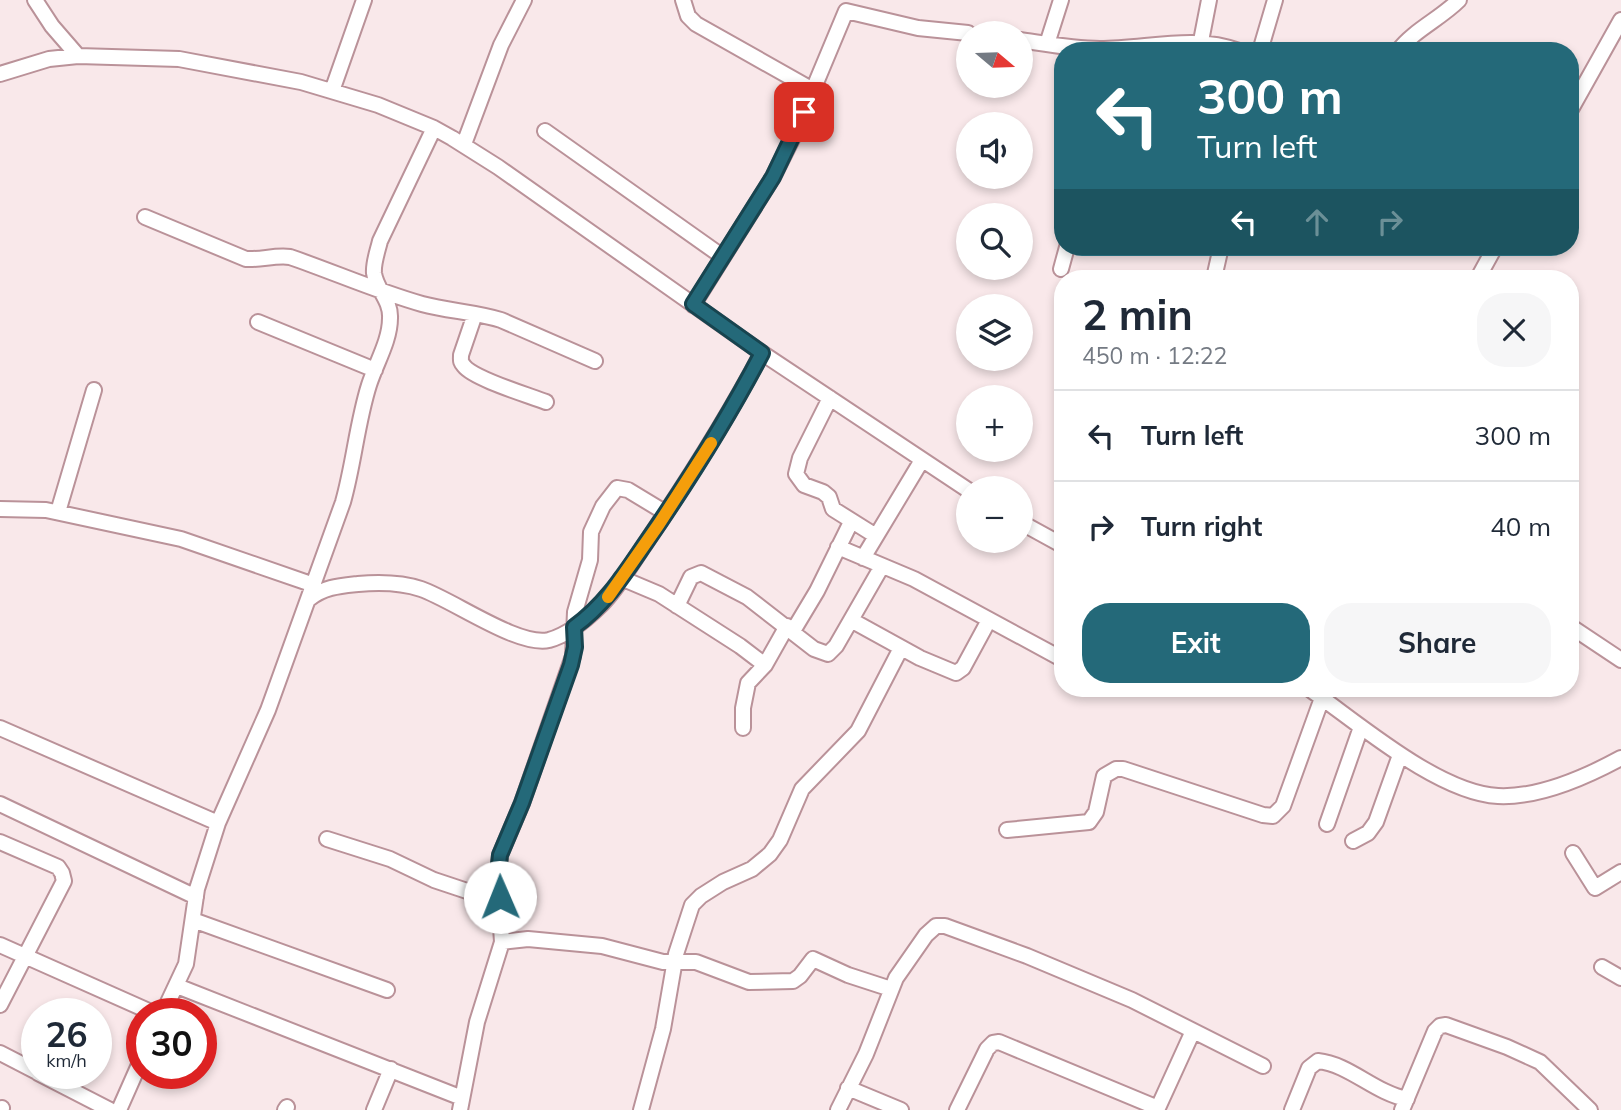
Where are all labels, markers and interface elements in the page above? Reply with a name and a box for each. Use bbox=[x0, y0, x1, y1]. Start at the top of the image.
north arrow bbox=[956, 21, 1032, 98]
map controls bbox=[956, 21, 1033, 553]
text: 300 m bbox=[1197, 65, 1343, 126]
icon: left bbox=[1082, 70, 1173, 161]
pin bbox=[774, 82, 834, 142]
icon: arrive bbox=[785, 93, 823, 131]
button: sound bbox=[956, 112, 1033, 189]
text: Turn left bbox=[1197, 126, 1317, 166]
button: search bbox=[956, 203, 1033, 280]
icon: left bbox=[1225, 203, 1263, 241]
icon: ahead bbox=[1298, 203, 1336, 241]
icon: right bbox=[1371, 203, 1409, 241]
text: 2 min bbox=[1082, 288, 1193, 341]
button: close bbox=[1477, 293, 1551, 367]
button: layers bbox=[956, 294, 1033, 371]
text: 450 m · 12:22 bbox=[1082, 341, 1227, 370]
button: + bbox=[956, 385, 1033, 462]
icon: left bbox=[1082, 417, 1120, 455]
text: Turn left bbox=[1141, 419, 1243, 452]
text: 300 m bbox=[1475, 419, 1551, 452]
button: − bbox=[956, 476, 1033, 553]
icon: right bbox=[1082, 508, 1120, 546]
text: Turn right bbox=[1141, 510, 1262, 543]
text: 40 m bbox=[1490, 510, 1551, 543]
button: Exit bbox=[1082, 603, 1310, 683]
button: Share bbox=[1324, 603, 1551, 683]
position arrow bbox=[463, 860, 537, 934]
speed limit sign: 30 bbox=[126, 998, 217, 1089]
text: 26 bbox=[45, 1012, 88, 1056]
text: km/h bbox=[46, 1049, 87, 1072]

